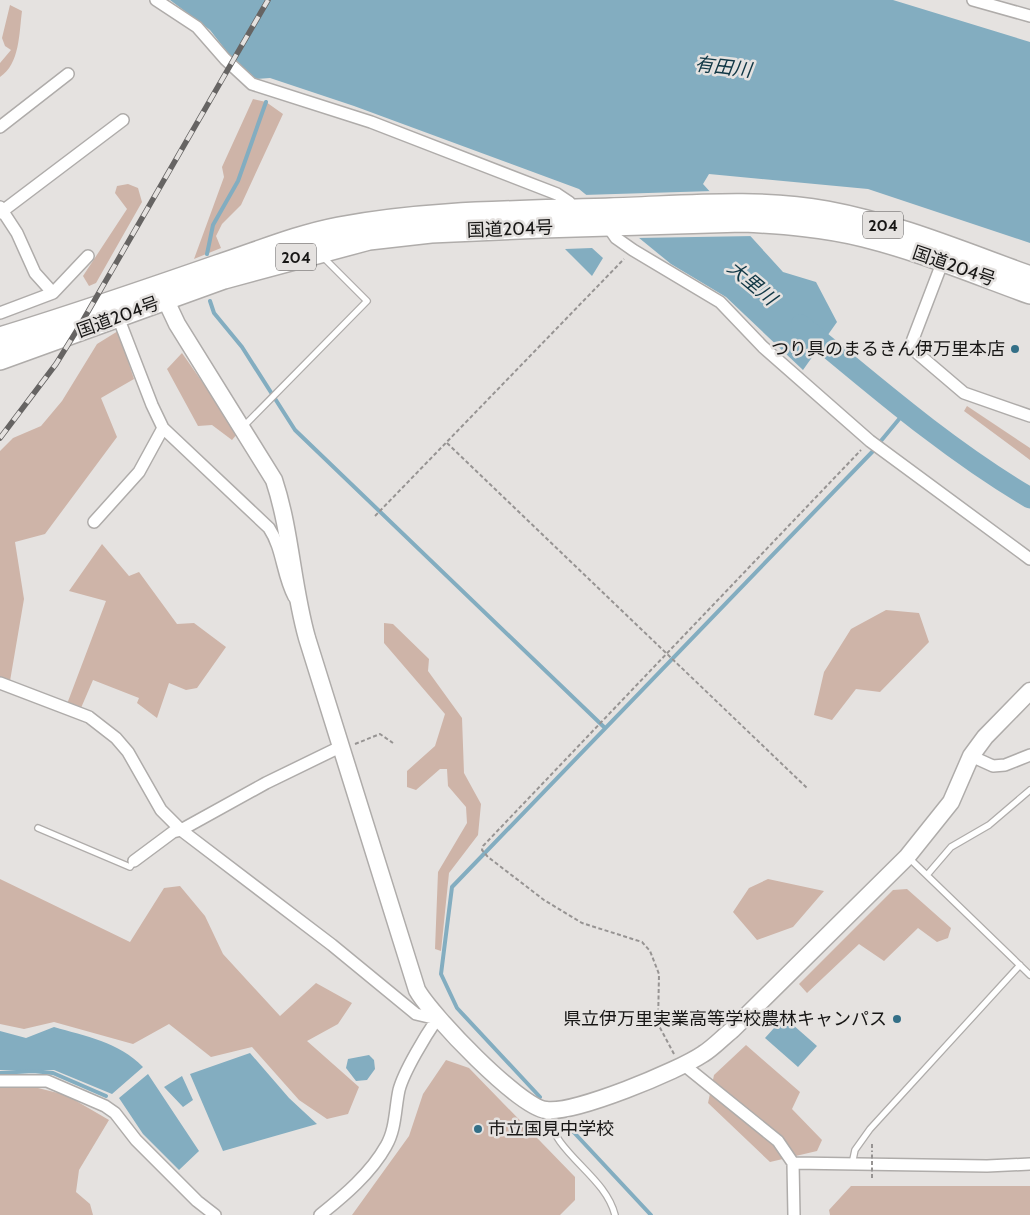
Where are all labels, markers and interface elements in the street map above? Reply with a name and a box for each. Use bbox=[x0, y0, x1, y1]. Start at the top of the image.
water label: 有田川 bbox=[693, 52, 755, 82]
road number: 204 bbox=[863, 212, 903, 238]
street label: 国道204号 bbox=[466, 216, 554, 242]
street label: 国道204号 bbox=[910, 242, 998, 290]
road number: 204 bbox=[276, 243, 316, 270]
water label: 大里川 bbox=[723, 256, 783, 311]
street label: 国道204号 bbox=[74, 292, 162, 342]
place label: つり具のまるきん伊万里本店 bbox=[771, 338, 1005, 360]
marker: つり具のまるきん伊万里本店 bbox=[1009, 343, 1021, 355]
place label: 県立伊万里実業高等学校農林キャンパス bbox=[563, 1008, 887, 1030]
marker: 県立伊万里実業高等学校農林キャンパス bbox=[891, 1013, 903, 1025]
place label: 市立国見中学校 bbox=[488, 1118, 614, 1140]
marker: 市立国見中学校 bbox=[472, 1123, 484, 1135]

